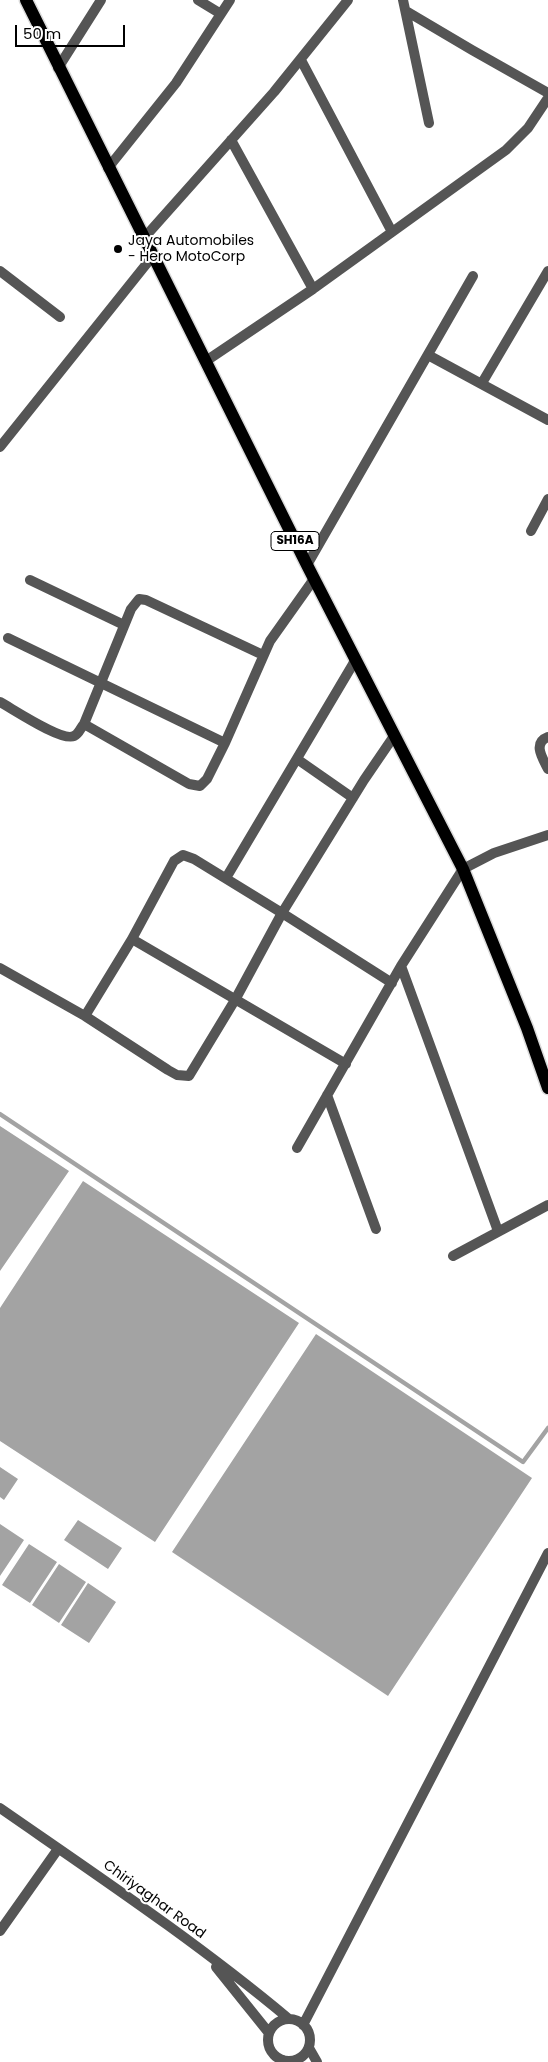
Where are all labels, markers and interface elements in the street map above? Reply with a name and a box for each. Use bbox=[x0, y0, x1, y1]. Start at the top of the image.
scale bar bbox=[18, 15, 128, 47]
text: 50 m bbox=[23, 23, 61, 44]
place label: Jaya Automobiles - Hero MotoCorp bbox=[128, 233, 254, 266]
marker: Jaya Automobiles - Hero MotoCorp bbox=[112, 243, 124, 255]
road number: SH16A bbox=[271, 532, 319, 550]
street label: Chiriyaghar Road bbox=[100, 1857, 208, 1943]

